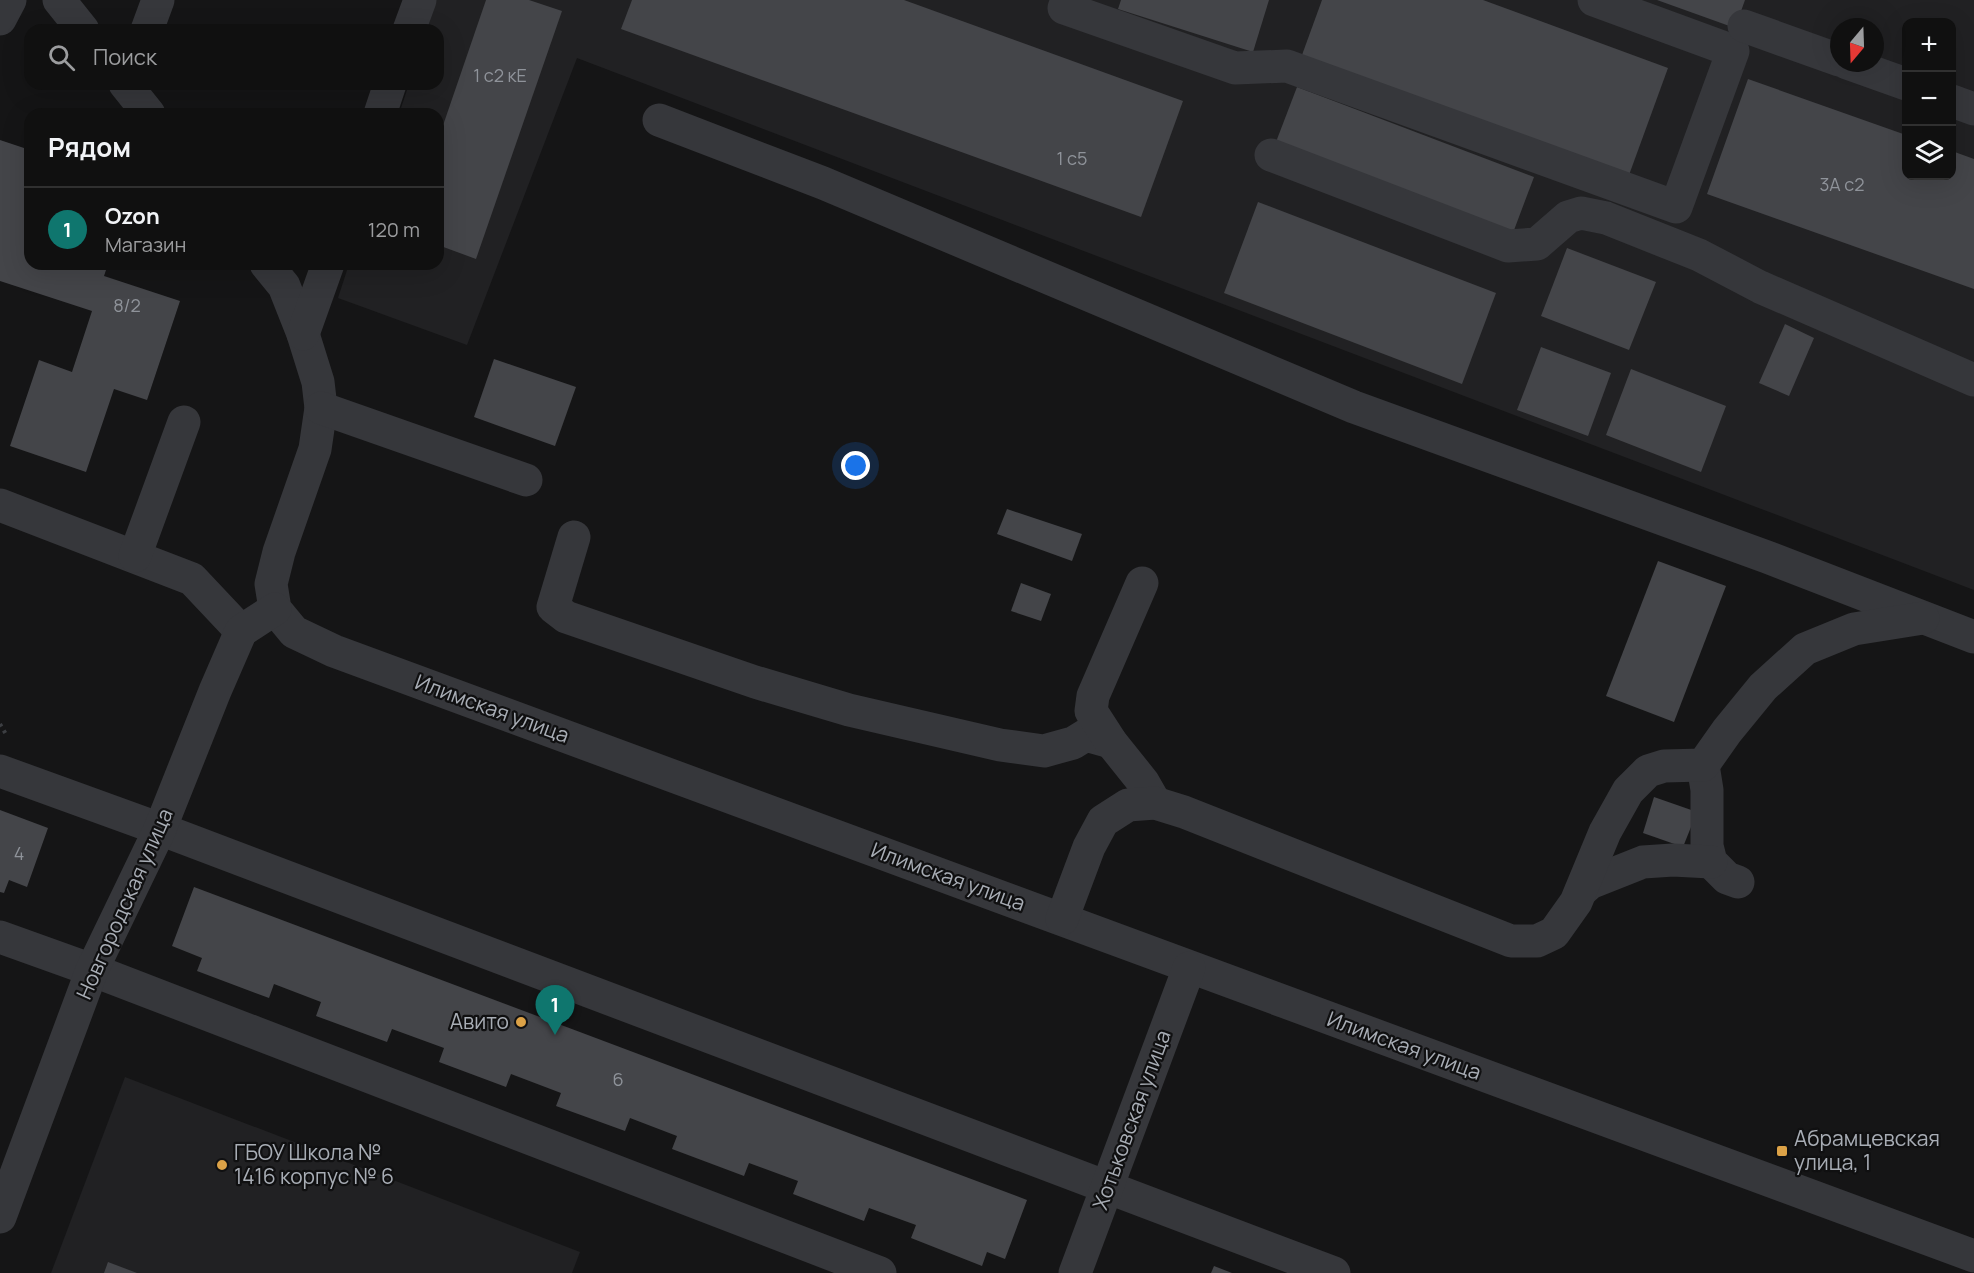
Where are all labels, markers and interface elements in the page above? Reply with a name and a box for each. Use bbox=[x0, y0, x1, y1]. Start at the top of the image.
north arrow bbox=[1830, 18, 1884, 72]
map controls bbox=[1902, 18, 1956, 180]
button: + bbox=[1902, 18, 1956, 72]
search box bbox=[24, 24, 444, 90]
icon: search bbox=[45, 41, 78, 74]
text: Поиск bbox=[93, 42, 157, 72]
house number: 1 с2 кЕ bbox=[473, 63, 527, 87]
button: − bbox=[1902, 72, 1956, 126]
button: layers bbox=[1902, 126, 1956, 180]
text: Рядом bbox=[48, 129, 131, 165]
house number: 1 с5 bbox=[1057, 146, 1087, 170]
house number: 3А с2 bbox=[1819, 172, 1865, 196]
text: Ozon bbox=[105, 201, 160, 231]
text: 1 bbox=[63, 216, 72, 243]
text: 120 m bbox=[368, 216, 420, 243]
text: Магазин bbox=[105, 231, 186, 258]
house number: 8/2 bbox=[113, 293, 141, 317]
your location bbox=[841, 451, 870, 480]
street label: Илимская улица bbox=[412, 667, 573, 749]
street label: Новгородская улица bbox=[69, 804, 179, 1004]
street label: Илимская улица bbox=[868, 835, 1029, 917]
house number: 4 bbox=[14, 841, 24, 865]
pin: 1 bbox=[536, 986, 574, 1035]
street label: Илимская улица bbox=[1324, 1004, 1485, 1086]
place label: Авито bbox=[450, 1007, 509, 1035]
marker: Авито bbox=[514, 1015, 528, 1029]
street label: Хотьковская улица bbox=[1086, 1026, 1177, 1213]
house number: 6 bbox=[612, 1067, 624, 1091]
place label: Абрамцевская улица, 1 bbox=[1794, 1124, 1940, 1176]
place label: ГБОУ Школа № 1416 корпус № 6 bbox=[234, 1138, 394, 1190]
marker: Абрамцевская улица, 1 bbox=[1775, 1144, 1789, 1158]
marker: ГБОУ Школа № 1416 корпус № 6 bbox=[215, 1158, 229, 1172]

